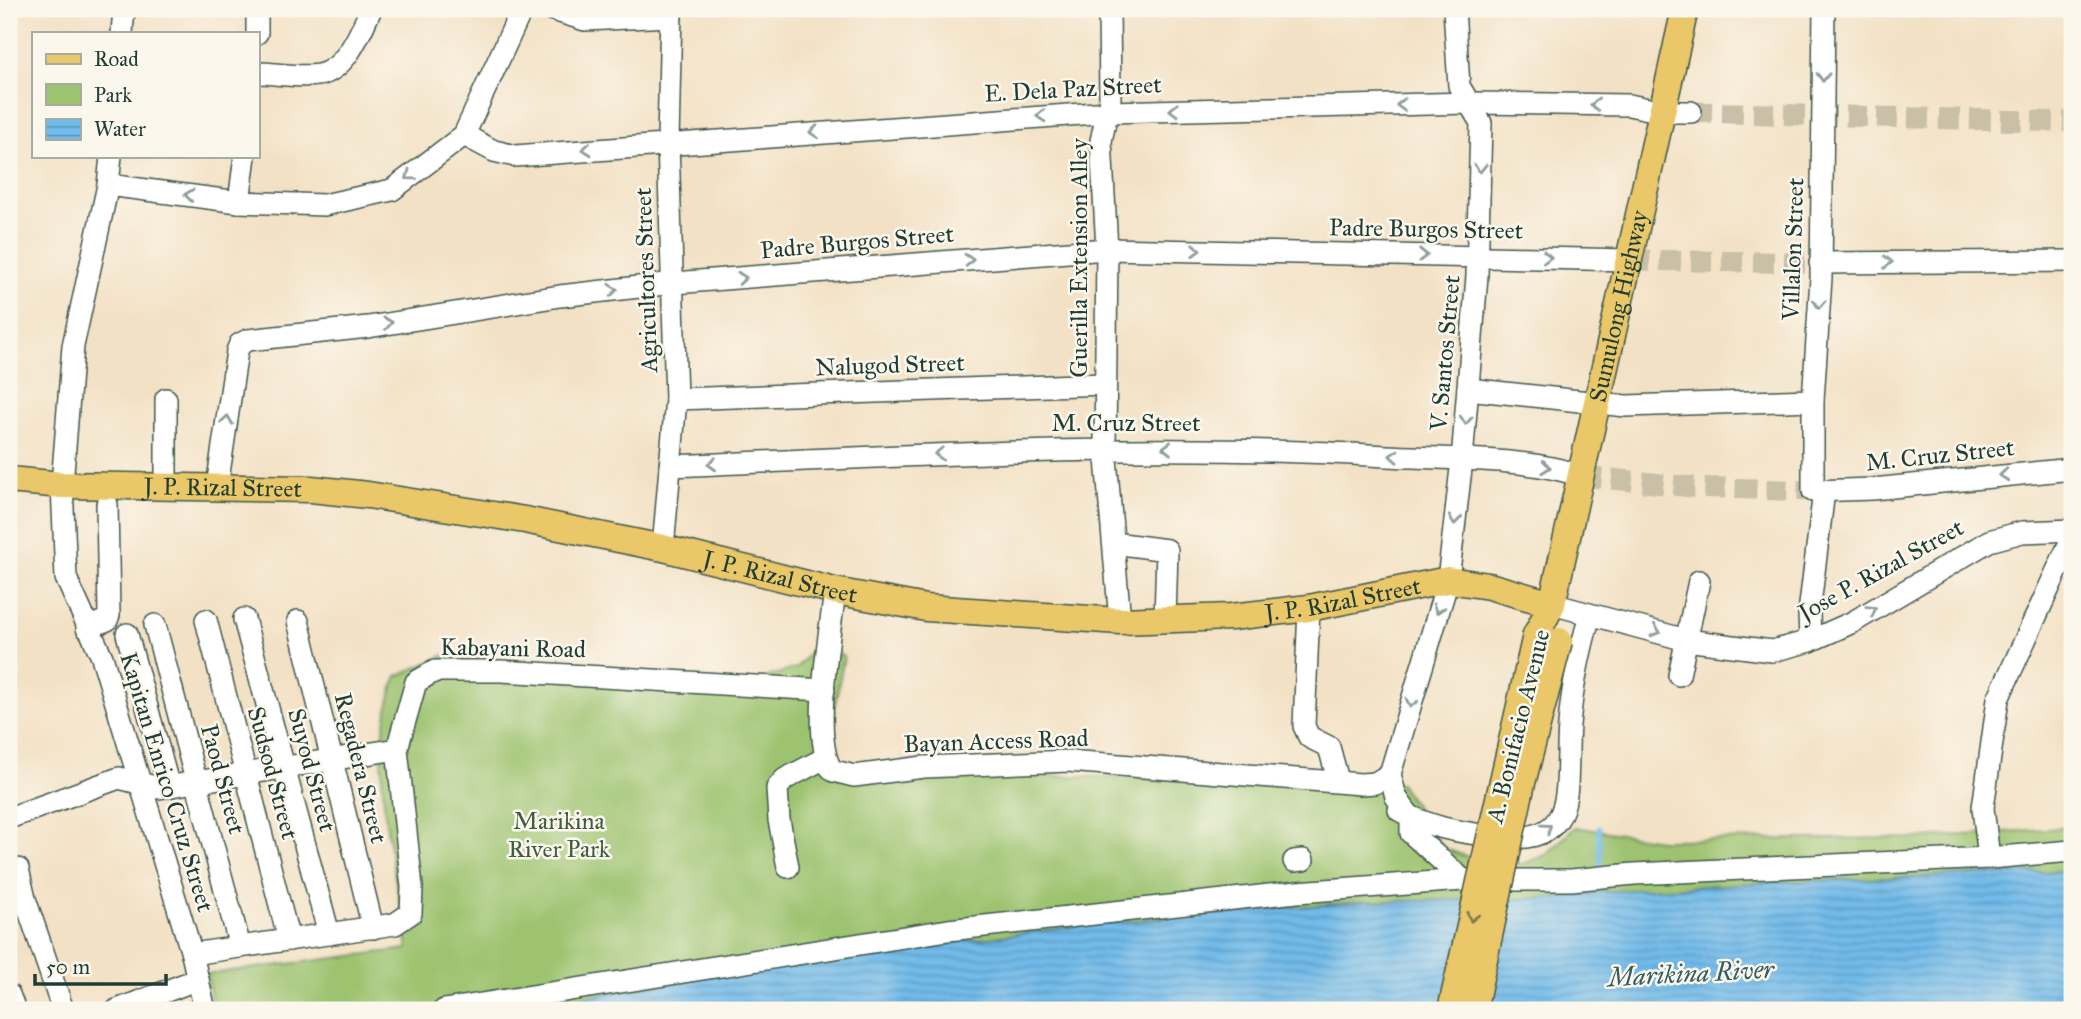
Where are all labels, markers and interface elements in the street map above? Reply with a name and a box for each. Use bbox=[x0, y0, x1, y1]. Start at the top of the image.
legend bbox=[32, 32, 259, 158]
text: Road bbox=[94, 46, 139, 72]
street label: E. Dela Paz Street bbox=[984, 69, 1163, 109]
one-way arrow bbox=[1815, 72, 1831, 83]
text: Park bbox=[94, 82, 132, 108]
one-way arrow bbox=[1395, 97, 1406, 112]
one-way arrow bbox=[1589, 97, 1600, 113]
one-way arrow bbox=[1168, 103, 1179, 118]
one-way arrow bbox=[1035, 108, 1046, 123]
text: Water bbox=[94, 116, 146, 142]
one-way arrow bbox=[808, 124, 819, 139]
street label: Guerilla Extension Alley bbox=[1064, 138, 1094, 378]
one-way arrow bbox=[581, 142, 593, 157]
one-way arrow bbox=[1472, 164, 1488, 174]
one-way arrow bbox=[405, 167, 418, 180]
street label: Villalon Street bbox=[1775, 177, 1811, 322]
street label: Agricultores Street bbox=[628, 186, 664, 374]
one-way arrow bbox=[183, 188, 195, 203]
street label: Sumulong Highway bbox=[1583, 207, 1655, 405]
street label: Padre Burgos Street bbox=[1329, 212, 1524, 246]
street label: Padre Burgos Street bbox=[759, 219, 956, 265]
one-way arrow bbox=[1190, 243, 1201, 258]
one-way arrow bbox=[1418, 247, 1429, 262]
one-way arrow bbox=[1541, 250, 1552, 265]
one-way arrow bbox=[963, 253, 974, 268]
one-way arrow bbox=[1883, 254, 1894, 270]
one-way arrow bbox=[737, 271, 748, 286]
street label: V. Santos Street bbox=[1423, 273, 1467, 433]
one-way arrow bbox=[607, 282, 619, 297]
one-way arrow bbox=[1812, 299, 1827, 310]
one-way arrow bbox=[382, 316, 394, 331]
street label: Nalugod Street bbox=[815, 347, 966, 383]
street label: M. Cruz Street bbox=[1051, 408, 1201, 438]
one-way arrow bbox=[219, 414, 234, 426]
one-way arrow bbox=[1459, 415, 1474, 426]
street label: M. Cruz Street bbox=[1864, 432, 2016, 478]
one-way arrow bbox=[1161, 440, 1172, 456]
one-way arrow bbox=[934, 447, 945, 462]
one-way arrow bbox=[1388, 449, 1399, 464]
one-way arrow bbox=[706, 456, 717, 471]
one-way arrow bbox=[1541, 459, 1552, 474]
one-way arrow bbox=[1998, 467, 2009, 482]
street label: J. P. Rizal Street bbox=[140, 471, 303, 504]
street label: Jose P. Rizal Street bbox=[1791, 512, 1969, 629]
one-way arrow bbox=[1447, 514, 1462, 526]
street label: J. P. Rizal Street bbox=[697, 543, 860, 610]
street label: J. P. Rizal Street bbox=[1260, 571, 1424, 628]
one-way arrow bbox=[1432, 602, 1446, 614]
one-way arrow bbox=[1865, 605, 1878, 618]
one-way arrow bbox=[1650, 623, 1662, 638]
street label: A. Bonifacio Avenue bbox=[1479, 626, 1557, 827]
street label: Kabayani Road bbox=[440, 632, 586, 664]
street label: Kapitan Enrico Cruz Street bbox=[113, 649, 221, 916]
street label: Regadera Street bbox=[328, 690, 394, 847]
one-way arrow bbox=[1405, 697, 1419, 709]
street label: Sudsod Street bbox=[241, 703, 305, 843]
street label: Suyod Street bbox=[281, 705, 343, 836]
street label: Paod Street bbox=[194, 721, 252, 838]
street label: Bayan Access Road bbox=[903, 723, 1089, 759]
park label: Marikina River Park bbox=[508, 806, 611, 864]
one-way arrow bbox=[1539, 824, 1552, 837]
one-way arrow bbox=[1466, 911, 1480, 923]
scale bar bbox=[35, 942, 166, 986]
water label: Marikina River bbox=[1604, 953, 1776, 993]
text: 50 m bbox=[46, 954, 91, 980]

